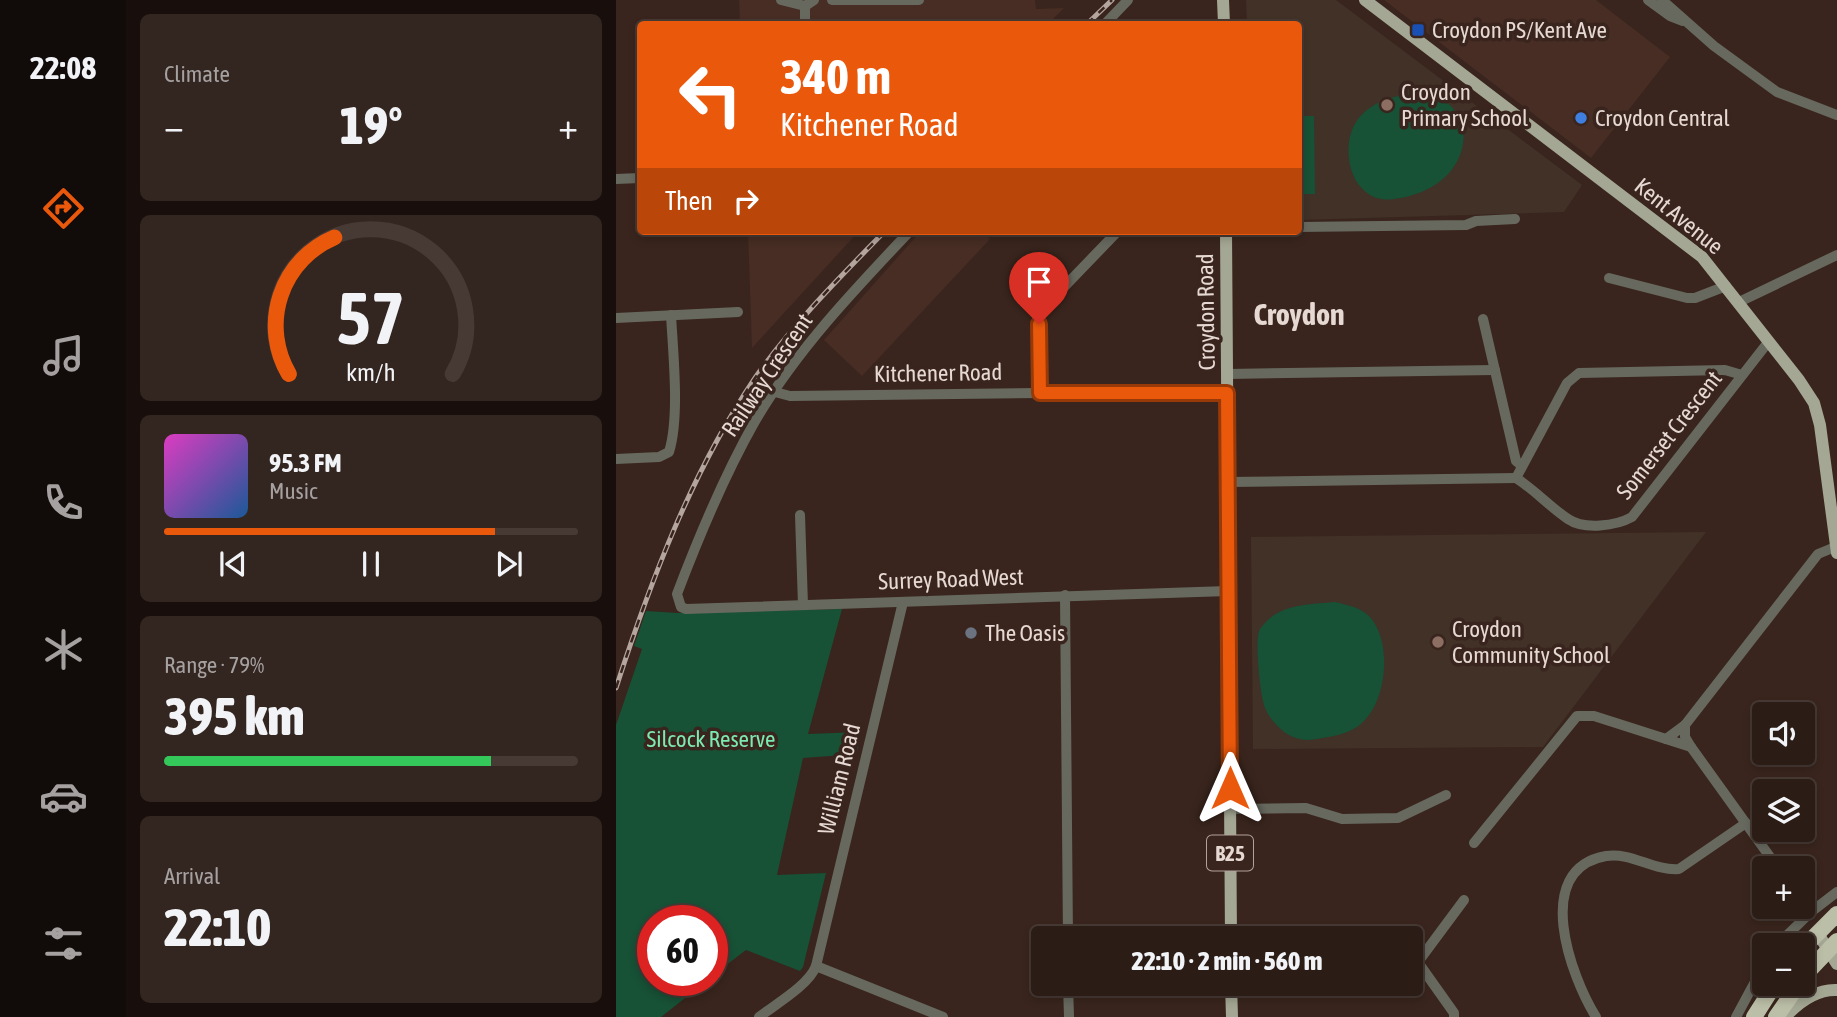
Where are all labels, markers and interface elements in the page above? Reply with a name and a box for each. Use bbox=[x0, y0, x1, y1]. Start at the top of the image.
place label: Croydon PS/Kent Ave bbox=[1432, 17, 1607, 43]
marker: Croydon PS/Kent Ave bbox=[1410, 22, 1426, 38]
text: 340 m bbox=[780, 48, 891, 104]
text: 22:08 bbox=[30, 49, 96, 86]
icon: left bbox=[665, 49, 756, 140]
text: Climate bbox=[164, 61, 230, 87]
place label: Croydon Primary School bbox=[1401, 79, 1528, 131]
text: 19° bbox=[339, 95, 403, 155]
marker: Croydon Primary School bbox=[1379, 97, 1395, 113]
text: − bbox=[164, 104, 184, 147]
text: + bbox=[558, 104, 578, 147]
place label: Croydon Central bbox=[1595, 105, 1730, 131]
text: Kitchener Road bbox=[780, 106, 959, 143]
marker: Croydon Central bbox=[1573, 110, 1589, 126]
street label: Kent Avenue bbox=[1630, 173, 1728, 259]
icon: right bbox=[727, 182, 765, 220]
icon: directions bbox=[39, 184, 88, 233]
text: Then bbox=[665, 186, 713, 216]
pin bbox=[1009, 252, 1069, 324]
street label: Croydon Road bbox=[1192, 253, 1220, 371]
icon: arrive bbox=[1020, 263, 1058, 301]
text: 57 bbox=[337, 276, 405, 359]
district label: Croydon bbox=[1253, 297, 1345, 331]
street label: Railway Crescent bbox=[716, 309, 818, 441]
icon: music bbox=[39, 331, 88, 380]
text: km/h bbox=[346, 358, 396, 386]
street label: Kitchener Road bbox=[874, 359, 1002, 387]
street label: Somerset Crescent bbox=[1611, 366, 1727, 504]
text: 95.3 FM bbox=[269, 448, 342, 478]
icon: phone bbox=[39, 478, 88, 527]
text: Music bbox=[269, 478, 317, 504]
icon: previous bbox=[214, 545, 252, 583]
icon: pause bbox=[352, 545, 390, 583]
icon: next bbox=[490, 545, 528, 583]
street label: Surrey Road West bbox=[878, 563, 1024, 595]
place label: Croydon Community School bbox=[1452, 616, 1610, 668]
place label: The Oasis bbox=[985, 620, 1065, 646]
icon: climate bbox=[39, 625, 88, 674]
marker: The Oasis bbox=[963, 625, 979, 641]
marker: Croydon Community School bbox=[1430, 634, 1446, 650]
text: Range · 79% bbox=[164, 652, 264, 678]
text: 395 km bbox=[164, 686, 305, 746]
map controls bbox=[1752, 702, 1815, 996]
button: sound bbox=[1752, 702, 1815, 765]
street label: William Road bbox=[813, 721, 865, 837]
park label: Silcock Reserve bbox=[647, 726, 775, 752]
position arrow bbox=[1193, 751, 1267, 825]
icon: car bbox=[39, 772, 88, 821]
button: layers bbox=[1752, 779, 1815, 842]
road number: B25 bbox=[1207, 836, 1253, 870]
button: + bbox=[1752, 856, 1815, 919]
text: Arrival bbox=[164, 863, 220, 889]
text: 22:10 bbox=[164, 897, 271, 957]
speed limit sign: 60 bbox=[637, 905, 728, 996]
icon: filters bbox=[39, 919, 88, 968]
button: − bbox=[1752, 933, 1815, 996]
text: 22:10 · 2 min · 560 m bbox=[1132, 946, 1322, 976]

